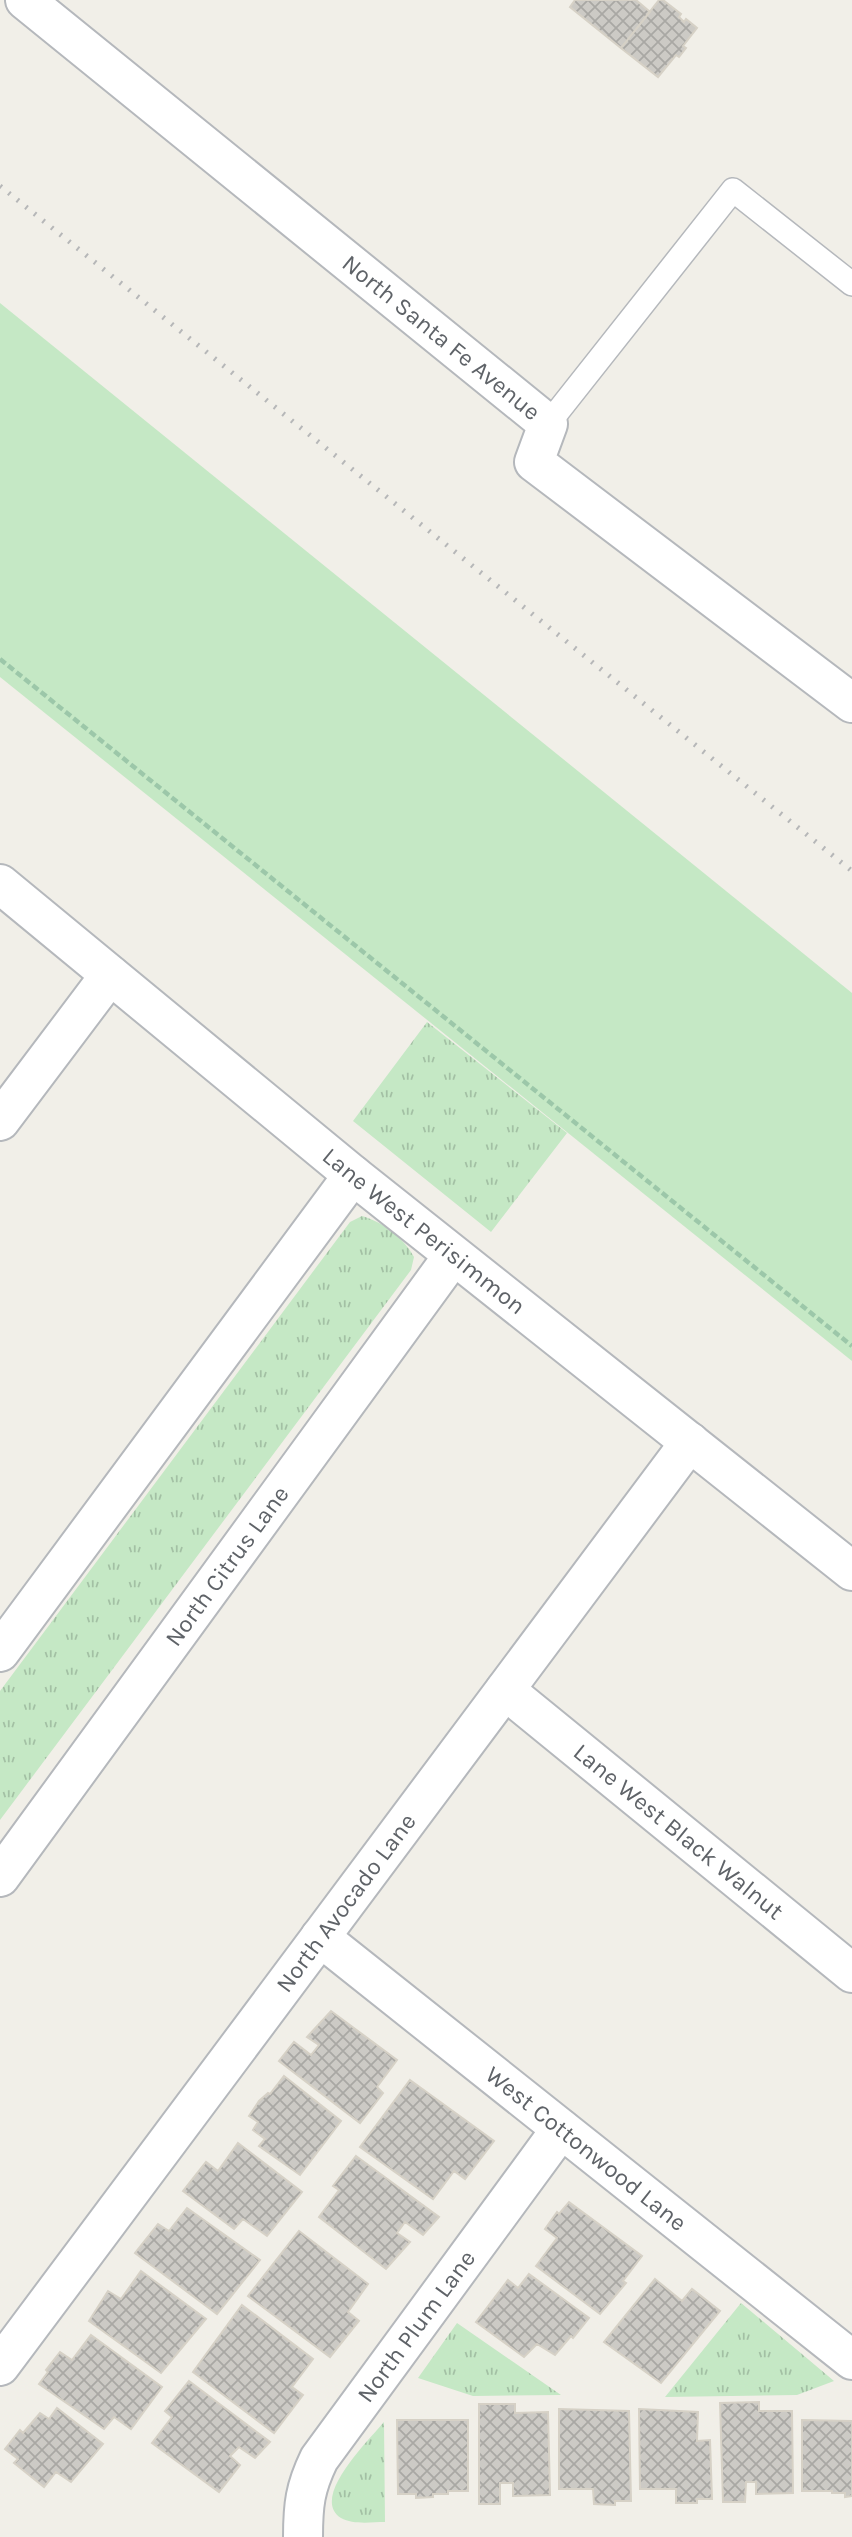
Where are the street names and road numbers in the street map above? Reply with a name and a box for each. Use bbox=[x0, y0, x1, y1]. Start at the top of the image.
street label: North Santa Fe Avenue bbox=[337, 249, 546, 426]
street label: Lane West Perisimmon bbox=[317, 1142, 531, 1320]
street label: North Citrus Lane bbox=[159, 1480, 295, 1651]
street label: Lane West Black Walnut bbox=[568, 1738, 789, 1925]
street label: North Avocado Lane bbox=[270, 1808, 422, 1998]
street label: West Cottonwood Lane bbox=[480, 2060, 692, 2237]
street label: North Plum Lane bbox=[351, 2245, 481, 2408]

